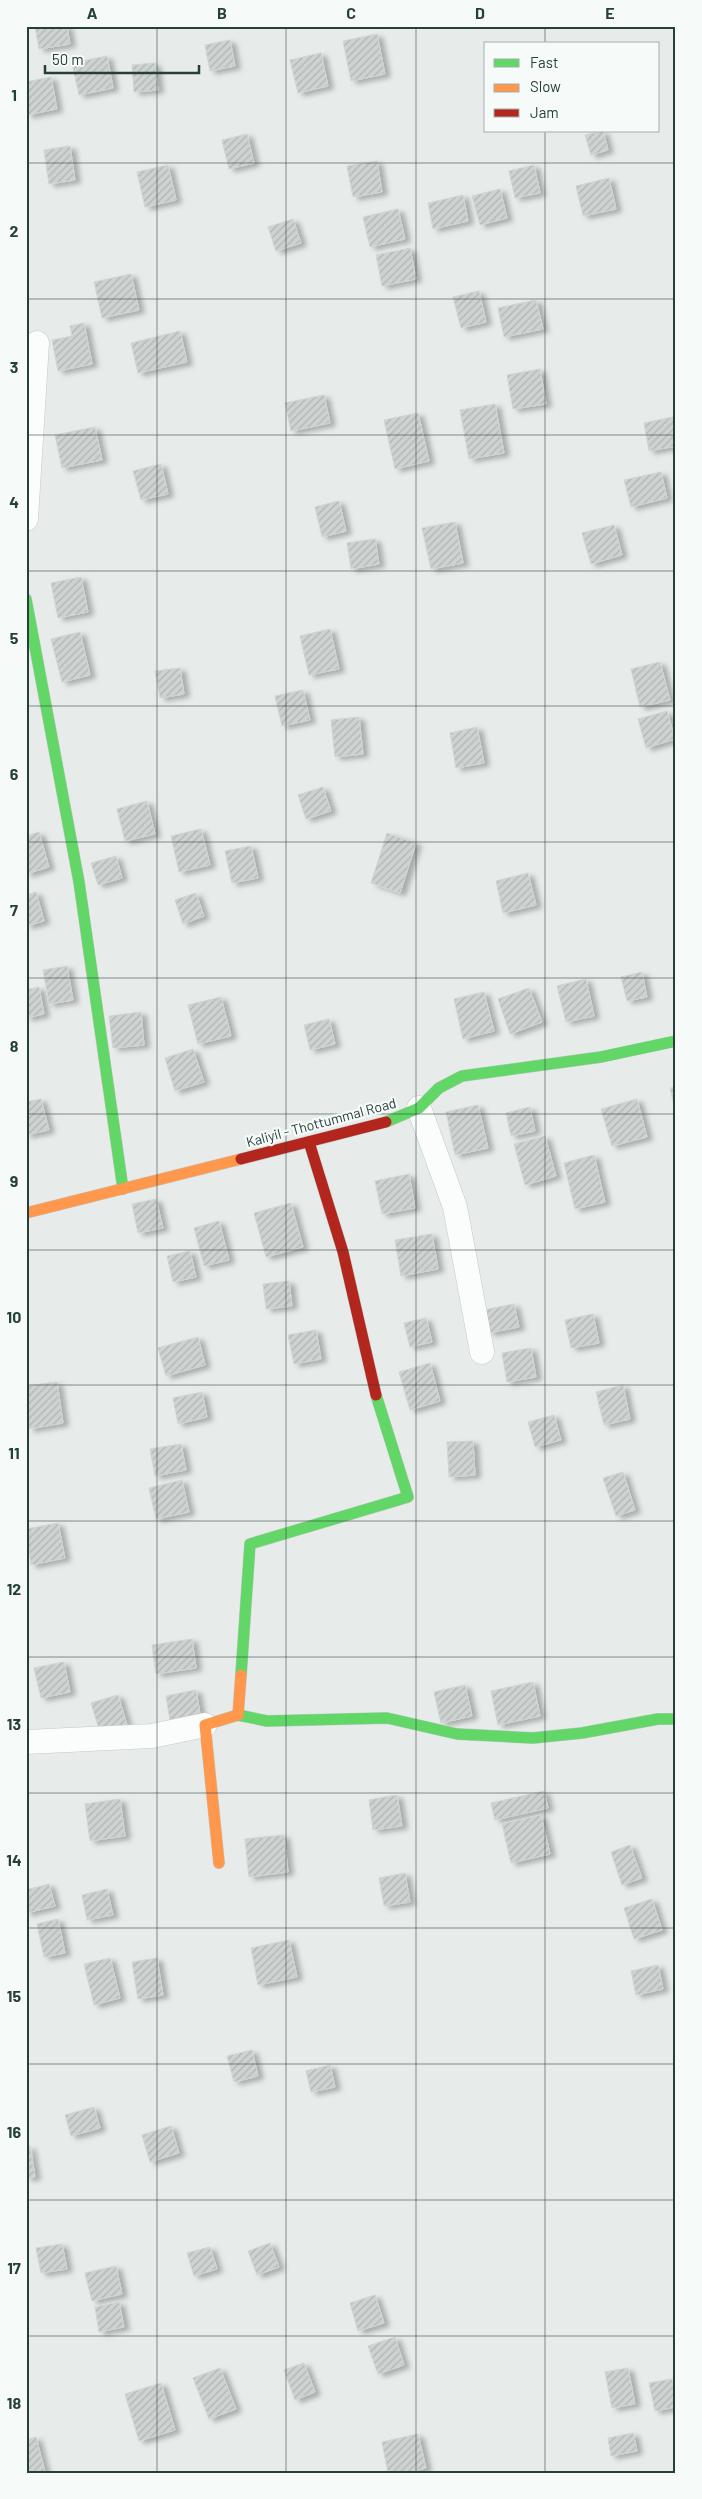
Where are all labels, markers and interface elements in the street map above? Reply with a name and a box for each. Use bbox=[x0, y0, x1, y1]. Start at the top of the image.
text: A bbox=[87, 3, 98, 22]
text: B bbox=[217, 3, 227, 22]
text: C bbox=[346, 3, 356, 22]
text: D bbox=[475, 3, 485, 22]
text: E bbox=[605, 3, 615, 22]
scale bar bbox=[45, 42, 199, 74]
legend bbox=[484, 42, 660, 132]
text: 50 m bbox=[52, 50, 84, 68]
text: Fast bbox=[530, 53, 558, 71]
text: Slow bbox=[530, 77, 561, 95]
text: 1 bbox=[11, 85, 17, 104]
text: Jam bbox=[530, 103, 559, 121]
text: 2 bbox=[10, 221, 19, 240]
text: 3 bbox=[10, 357, 18, 376]
text: 4 bbox=[9, 492, 19, 511]
text: 5 bbox=[10, 628, 19, 647]
text: 6 bbox=[10, 764, 19, 783]
text: 7 bbox=[10, 900, 18, 919]
text: 8 bbox=[10, 1036, 19, 1055]
street label: Kaliyil - Thottummal Road bbox=[244, 1094, 398, 1150]
text: 9 bbox=[10, 1171, 18, 1190]
text: 10 bbox=[7, 1307, 21, 1326]
text: 11 bbox=[8, 1443, 20, 1462]
text: 12 bbox=[7, 1579, 21, 1598]
text: 13 bbox=[7, 1714, 21, 1733]
text: 14 bbox=[6, 1850, 22, 1869]
text: 15 bbox=[7, 1986, 22, 2005]
text: 16 bbox=[7, 2122, 22, 2141]
text: 17 bbox=[7, 2258, 21, 2277]
text: 18 bbox=[7, 2393, 21, 2412]

